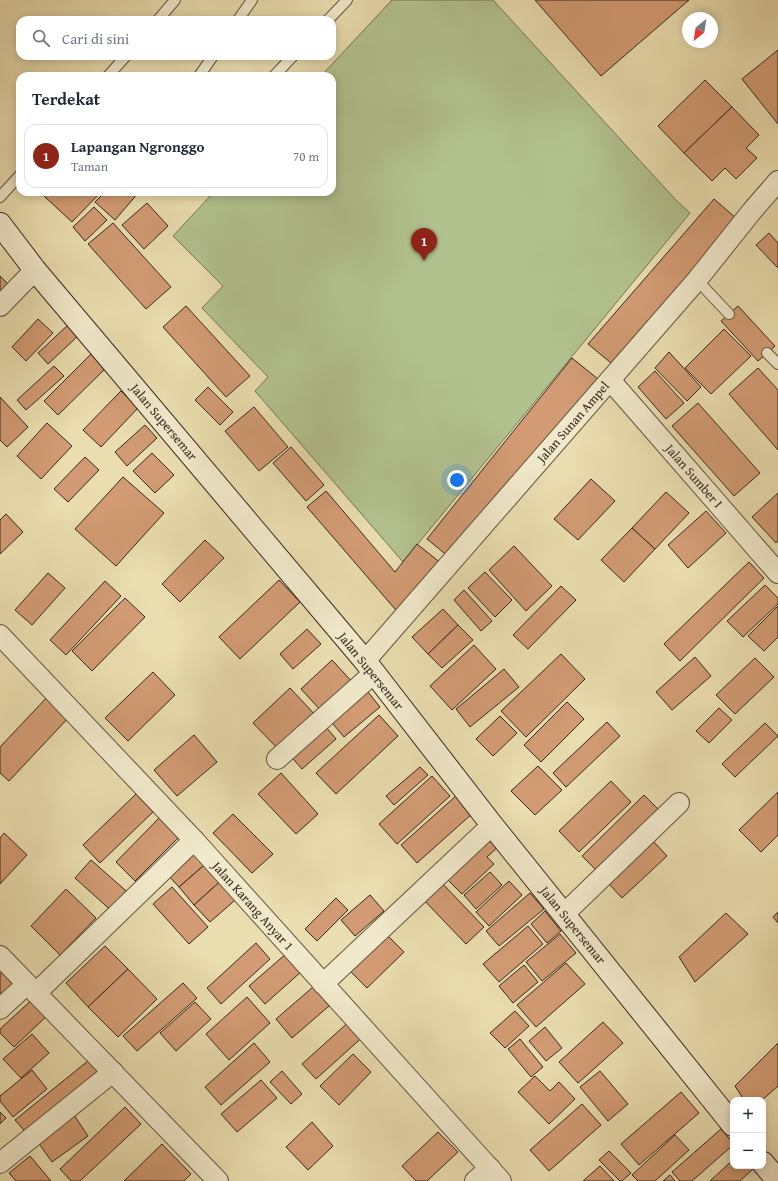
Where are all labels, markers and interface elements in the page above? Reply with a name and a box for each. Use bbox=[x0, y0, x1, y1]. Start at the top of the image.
north arrow bbox=[682, 12, 718, 48]
search box bbox=[16, 16, 336, 60]
icon: search bbox=[30, 27, 52, 49]
text: Cari di sini bbox=[62, 28, 129, 49]
text: Terdekat bbox=[32, 86, 100, 111]
text: Lapangan Ngronggo bbox=[71, 136, 205, 157]
text: 1 bbox=[43, 147, 49, 166]
text: 70 m bbox=[293, 147, 319, 166]
text: Taman bbox=[71, 157, 108, 176]
pin: 1 bbox=[411, 228, 437, 261]
street label: Jalan Sunan Ampel bbox=[531, 377, 614, 468]
street label: Jalan Supersemar bbox=[125, 378, 202, 465]
street label: Jalan Sumber I bbox=[660, 438, 727, 512]
your location bbox=[447, 470, 467, 490]
street label: Jalan Supersemar bbox=[332, 626, 409, 715]
street label: Jalan Karang Anyar 1 bbox=[206, 856, 298, 955]
street label: Jalan Supersemar bbox=[534, 880, 611, 969]
map controls bbox=[730, 1097, 766, 1169]
button: + bbox=[730, 1097, 766, 1133]
button: − bbox=[730, 1133, 766, 1169]

